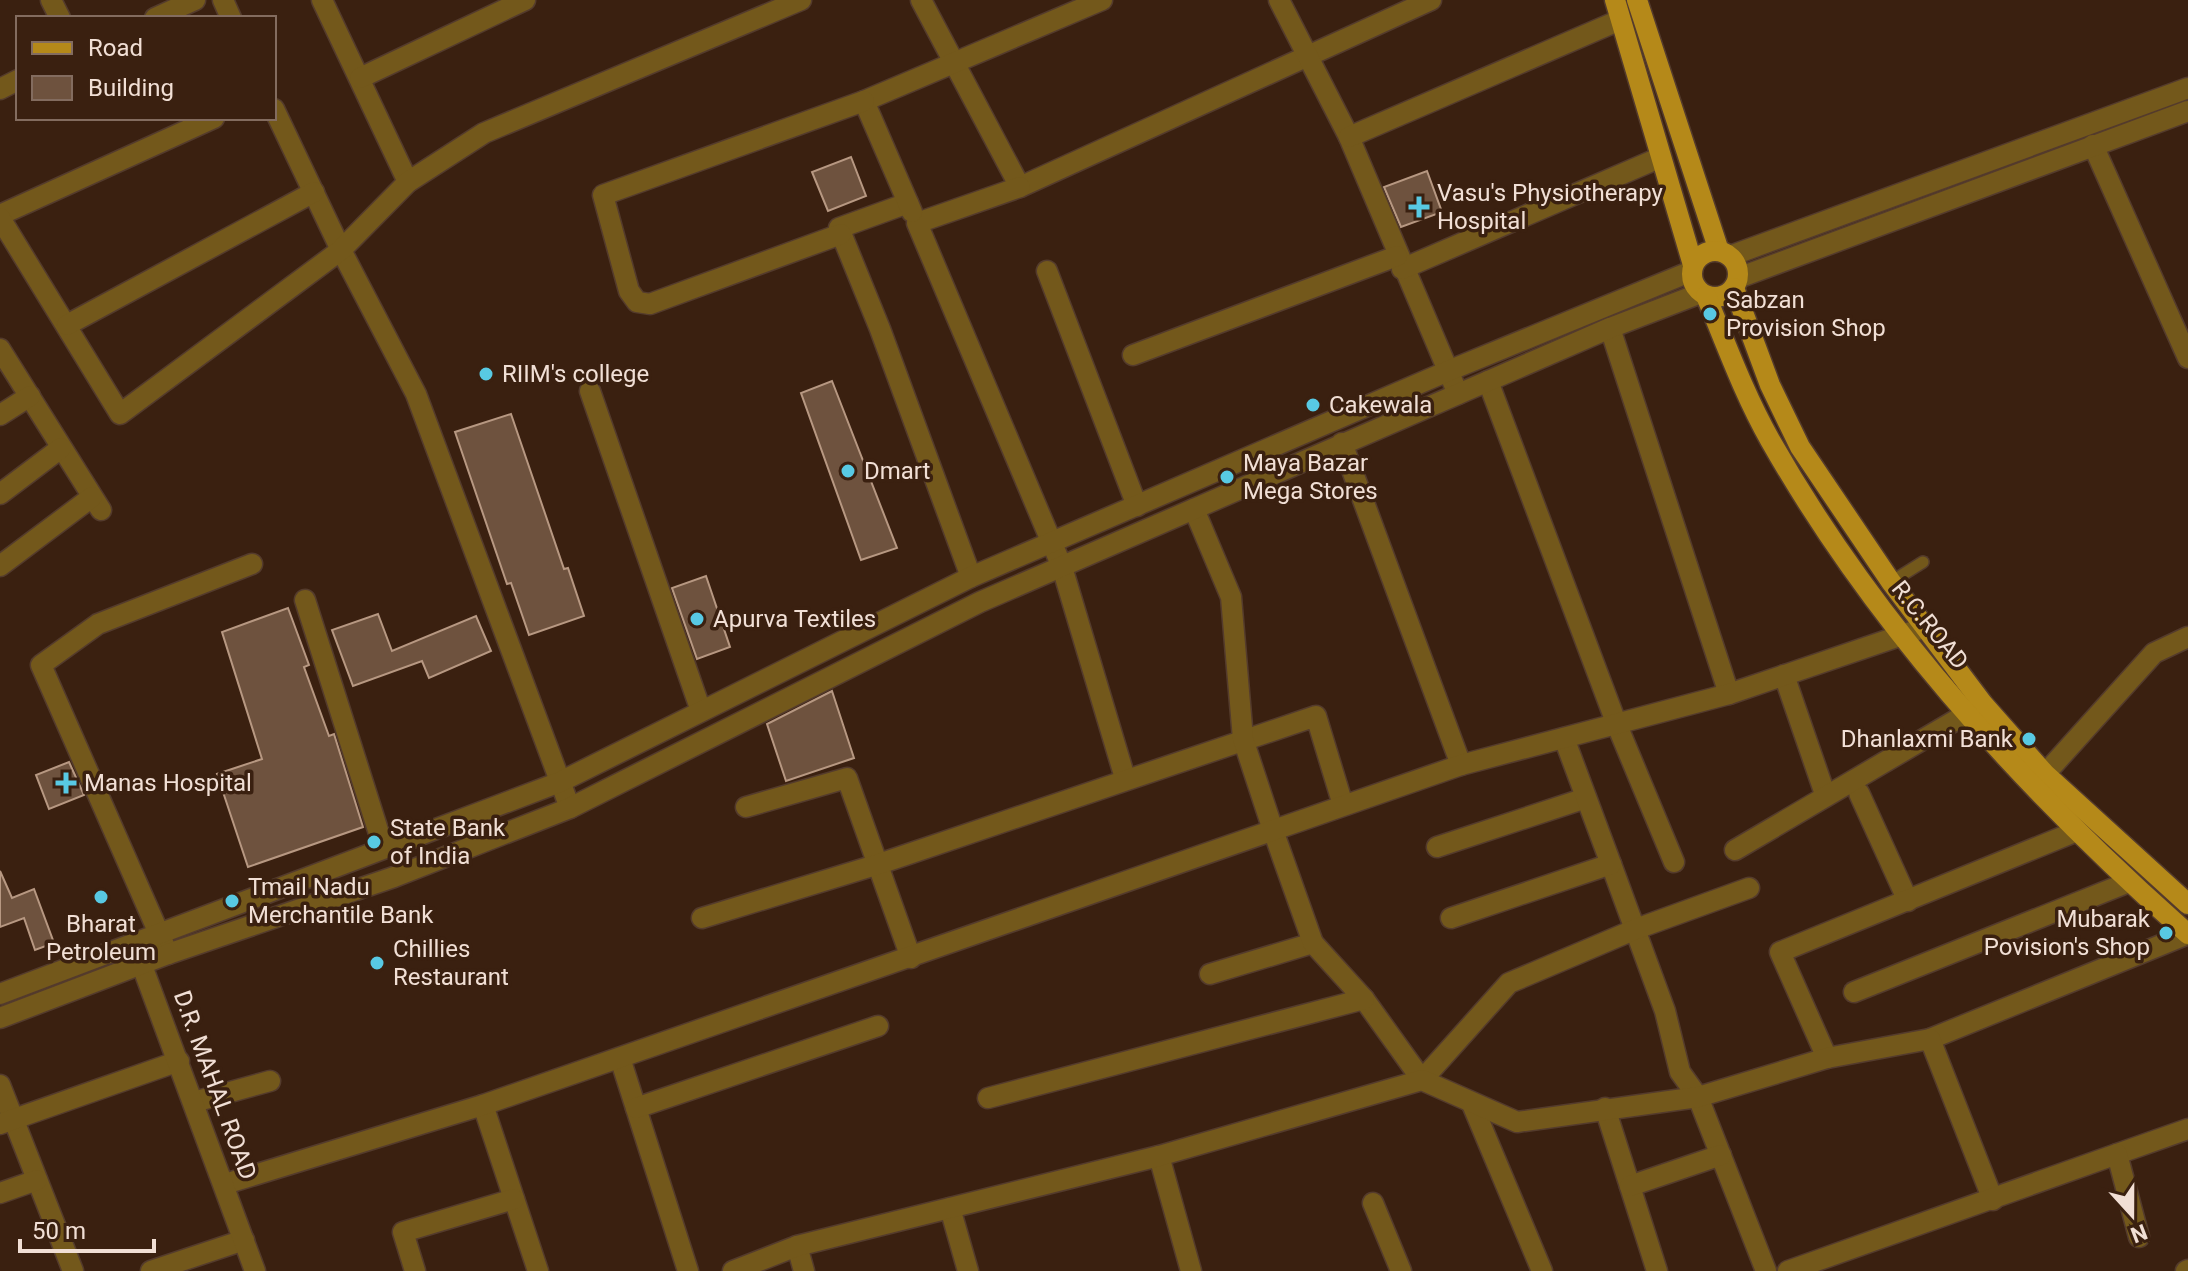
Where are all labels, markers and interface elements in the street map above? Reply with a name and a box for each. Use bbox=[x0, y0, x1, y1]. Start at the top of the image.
legend bbox=[16, 16, 276, 120]
text: Road bbox=[88, 34, 143, 62]
text: Building bbox=[88, 74, 174, 102]
place label: Vasu's Physiotherapy Hospital bbox=[1437, 179, 1664, 235]
marker: Vasu's Physiotherapy Hospital bbox=[1408, 196, 1430, 218]
place label: Sabzan Provision Shop bbox=[1726, 286, 1886, 342]
marker: Sabzan Provision Shop bbox=[1701, 305, 1719, 323]
place label: RIIM's college bbox=[502, 360, 649, 388]
marker: RIIM's college bbox=[477, 365, 495, 383]
place label: Cakewala bbox=[1329, 391, 1432, 419]
marker: Cakewala bbox=[1304, 396, 1322, 414]
place label: Maya Bazar Mega Stores bbox=[1243, 449, 1378, 505]
place label: Dmart bbox=[864, 457, 931, 485]
marker: Dmart bbox=[839, 462, 857, 480]
marker: Maya Bazar Mega Stores bbox=[1218, 468, 1236, 486]
street label: R.C.ROAD bbox=[1886, 575, 1974, 675]
place label: Apurva Textiles bbox=[713, 605, 876, 633]
marker: Apurva Textiles bbox=[688, 610, 706, 628]
place label: Dhanlaxmi Bank bbox=[1841, 725, 2014, 753]
marker: Dhanlaxmi Bank bbox=[2020, 730, 2038, 748]
place label: Manas Hospital bbox=[84, 769, 252, 797]
marker: Manas Hospital bbox=[55, 772, 77, 794]
place label: State Bank of India bbox=[390, 814, 506, 870]
marker: State Bank of India bbox=[365, 833, 383, 851]
place label: Tmail Nadu Merchantile Bank bbox=[248, 873, 434, 929]
marker: Bharat Petroleum bbox=[92, 888, 110, 906]
marker: Tmail Nadu Merchantile Bank bbox=[223, 892, 241, 910]
place label: Mubarak Povision's Shop bbox=[1984, 905, 2151, 961]
place label: Bharat Petroleum bbox=[46, 910, 156, 966]
marker: Mubarak Povision's Shop bbox=[2157, 924, 2175, 942]
place label: Chillies Restaurant bbox=[393, 935, 509, 991]
marker: Chillies Restaurant bbox=[368, 954, 386, 972]
street label: D.R. MAHAL ROAD bbox=[168, 987, 262, 1183]
north arrow bbox=[2092, 1175, 2172, 1255]
scale bar bbox=[20, 1203, 154, 1253]
text: 50 m bbox=[32, 1217, 86, 1245]
text: N bbox=[2127, 1219, 2151, 1248]

